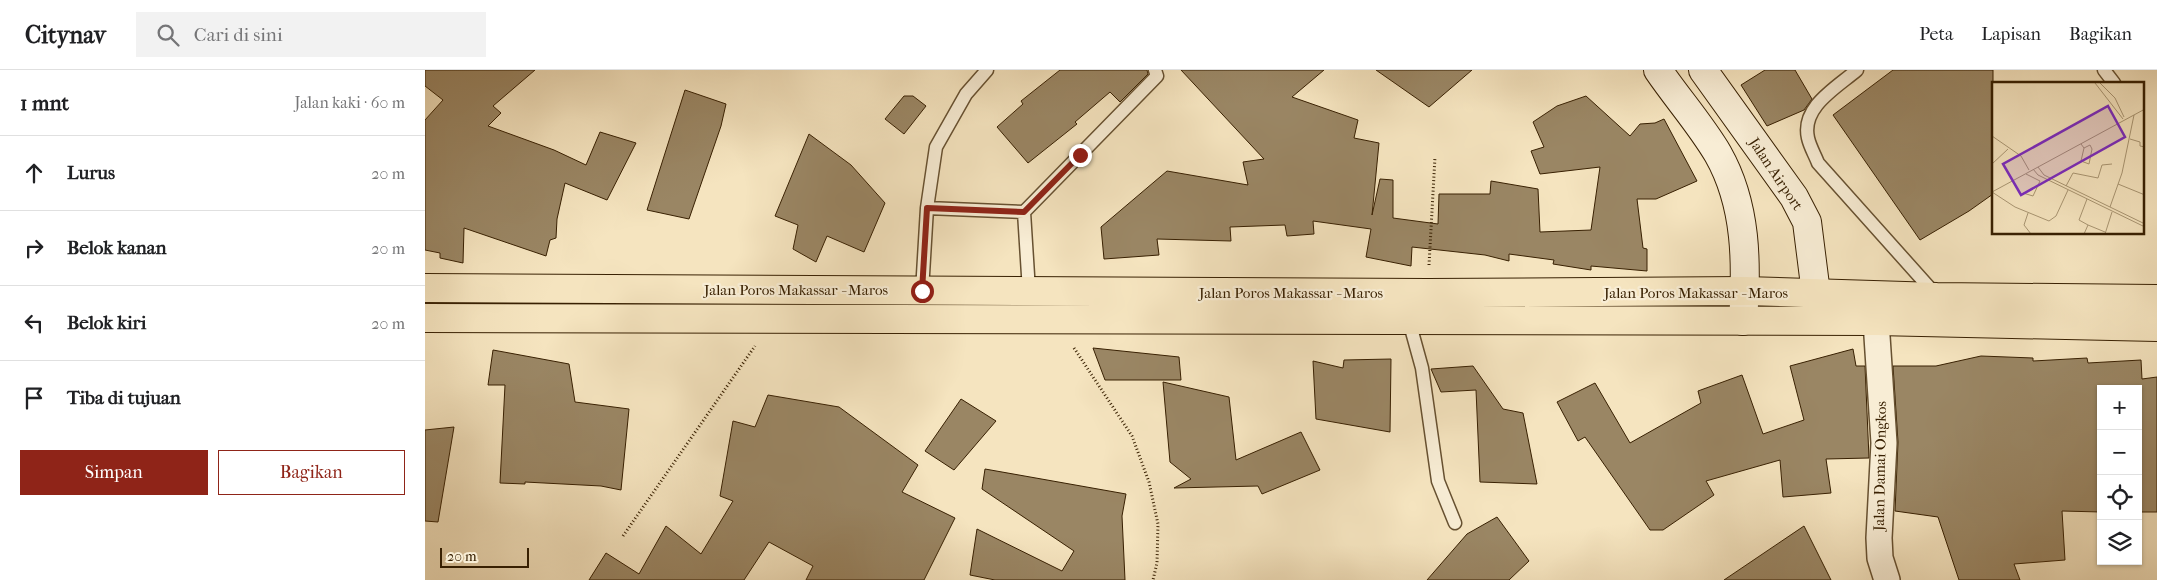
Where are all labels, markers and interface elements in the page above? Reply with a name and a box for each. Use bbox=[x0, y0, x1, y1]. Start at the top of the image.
search box bbox=[136, 12, 486, 57]
text: Citynav bbox=[25, 21, 106, 49]
icon: search bbox=[154, 21, 182, 49]
text: Cari di sini bbox=[194, 24, 283, 46]
text: Peta bbox=[1919, 24, 1953, 45]
text: Lapisan bbox=[1981, 24, 2041, 45]
text: Bagikan bbox=[2069, 24, 2132, 45]
inset map bbox=[1992, 82, 2145, 235]
text: 1 mnt bbox=[20, 91, 69, 115]
text: Jalan kaki · 60 m bbox=[295, 93, 405, 112]
street label: Jalan Airport bbox=[1745, 133, 1807, 214]
route end bbox=[1069, 144, 1092, 167]
icon: ahead bbox=[20, 159, 48, 187]
text: Lurus bbox=[67, 162, 115, 184]
text: 20 m bbox=[371, 164, 405, 183]
icon: right bbox=[20, 234, 48, 262]
text: Belok kanan bbox=[67, 237, 167, 259]
text: 20 m bbox=[371, 239, 405, 258]
route start bbox=[911, 280, 934, 303]
street label: Jalan Poros Makassar - Maros bbox=[703, 281, 889, 299]
street label: Jalan Poros Makassar - Maros bbox=[1198, 284, 1384, 302]
street label: Jalan Poros Makassar - Maros bbox=[1603, 284, 1789, 302]
icon: left bbox=[20, 309, 48, 337]
text: Belok kiri bbox=[67, 312, 146, 334]
text: 20 m bbox=[371, 314, 405, 333]
icon: arrive bbox=[20, 384, 48, 412]
map controls bbox=[2097, 385, 2142, 565]
button: + bbox=[2097, 385, 2142, 430]
text: Tiba di tujuan bbox=[67, 387, 181, 409]
street label: Jalan Damai Ongkos bbox=[1870, 400, 1890, 532]
button: − bbox=[2097, 430, 2142, 475]
button: Simpan bbox=[20, 450, 208, 495]
button: Bagikan bbox=[218, 450, 405, 495]
button: locate bbox=[2097, 475, 2142, 520]
button: layers bbox=[2097, 520, 2142, 565]
scale bar bbox=[440, 545, 529, 568]
text: 20 m bbox=[447, 548, 477, 565]

